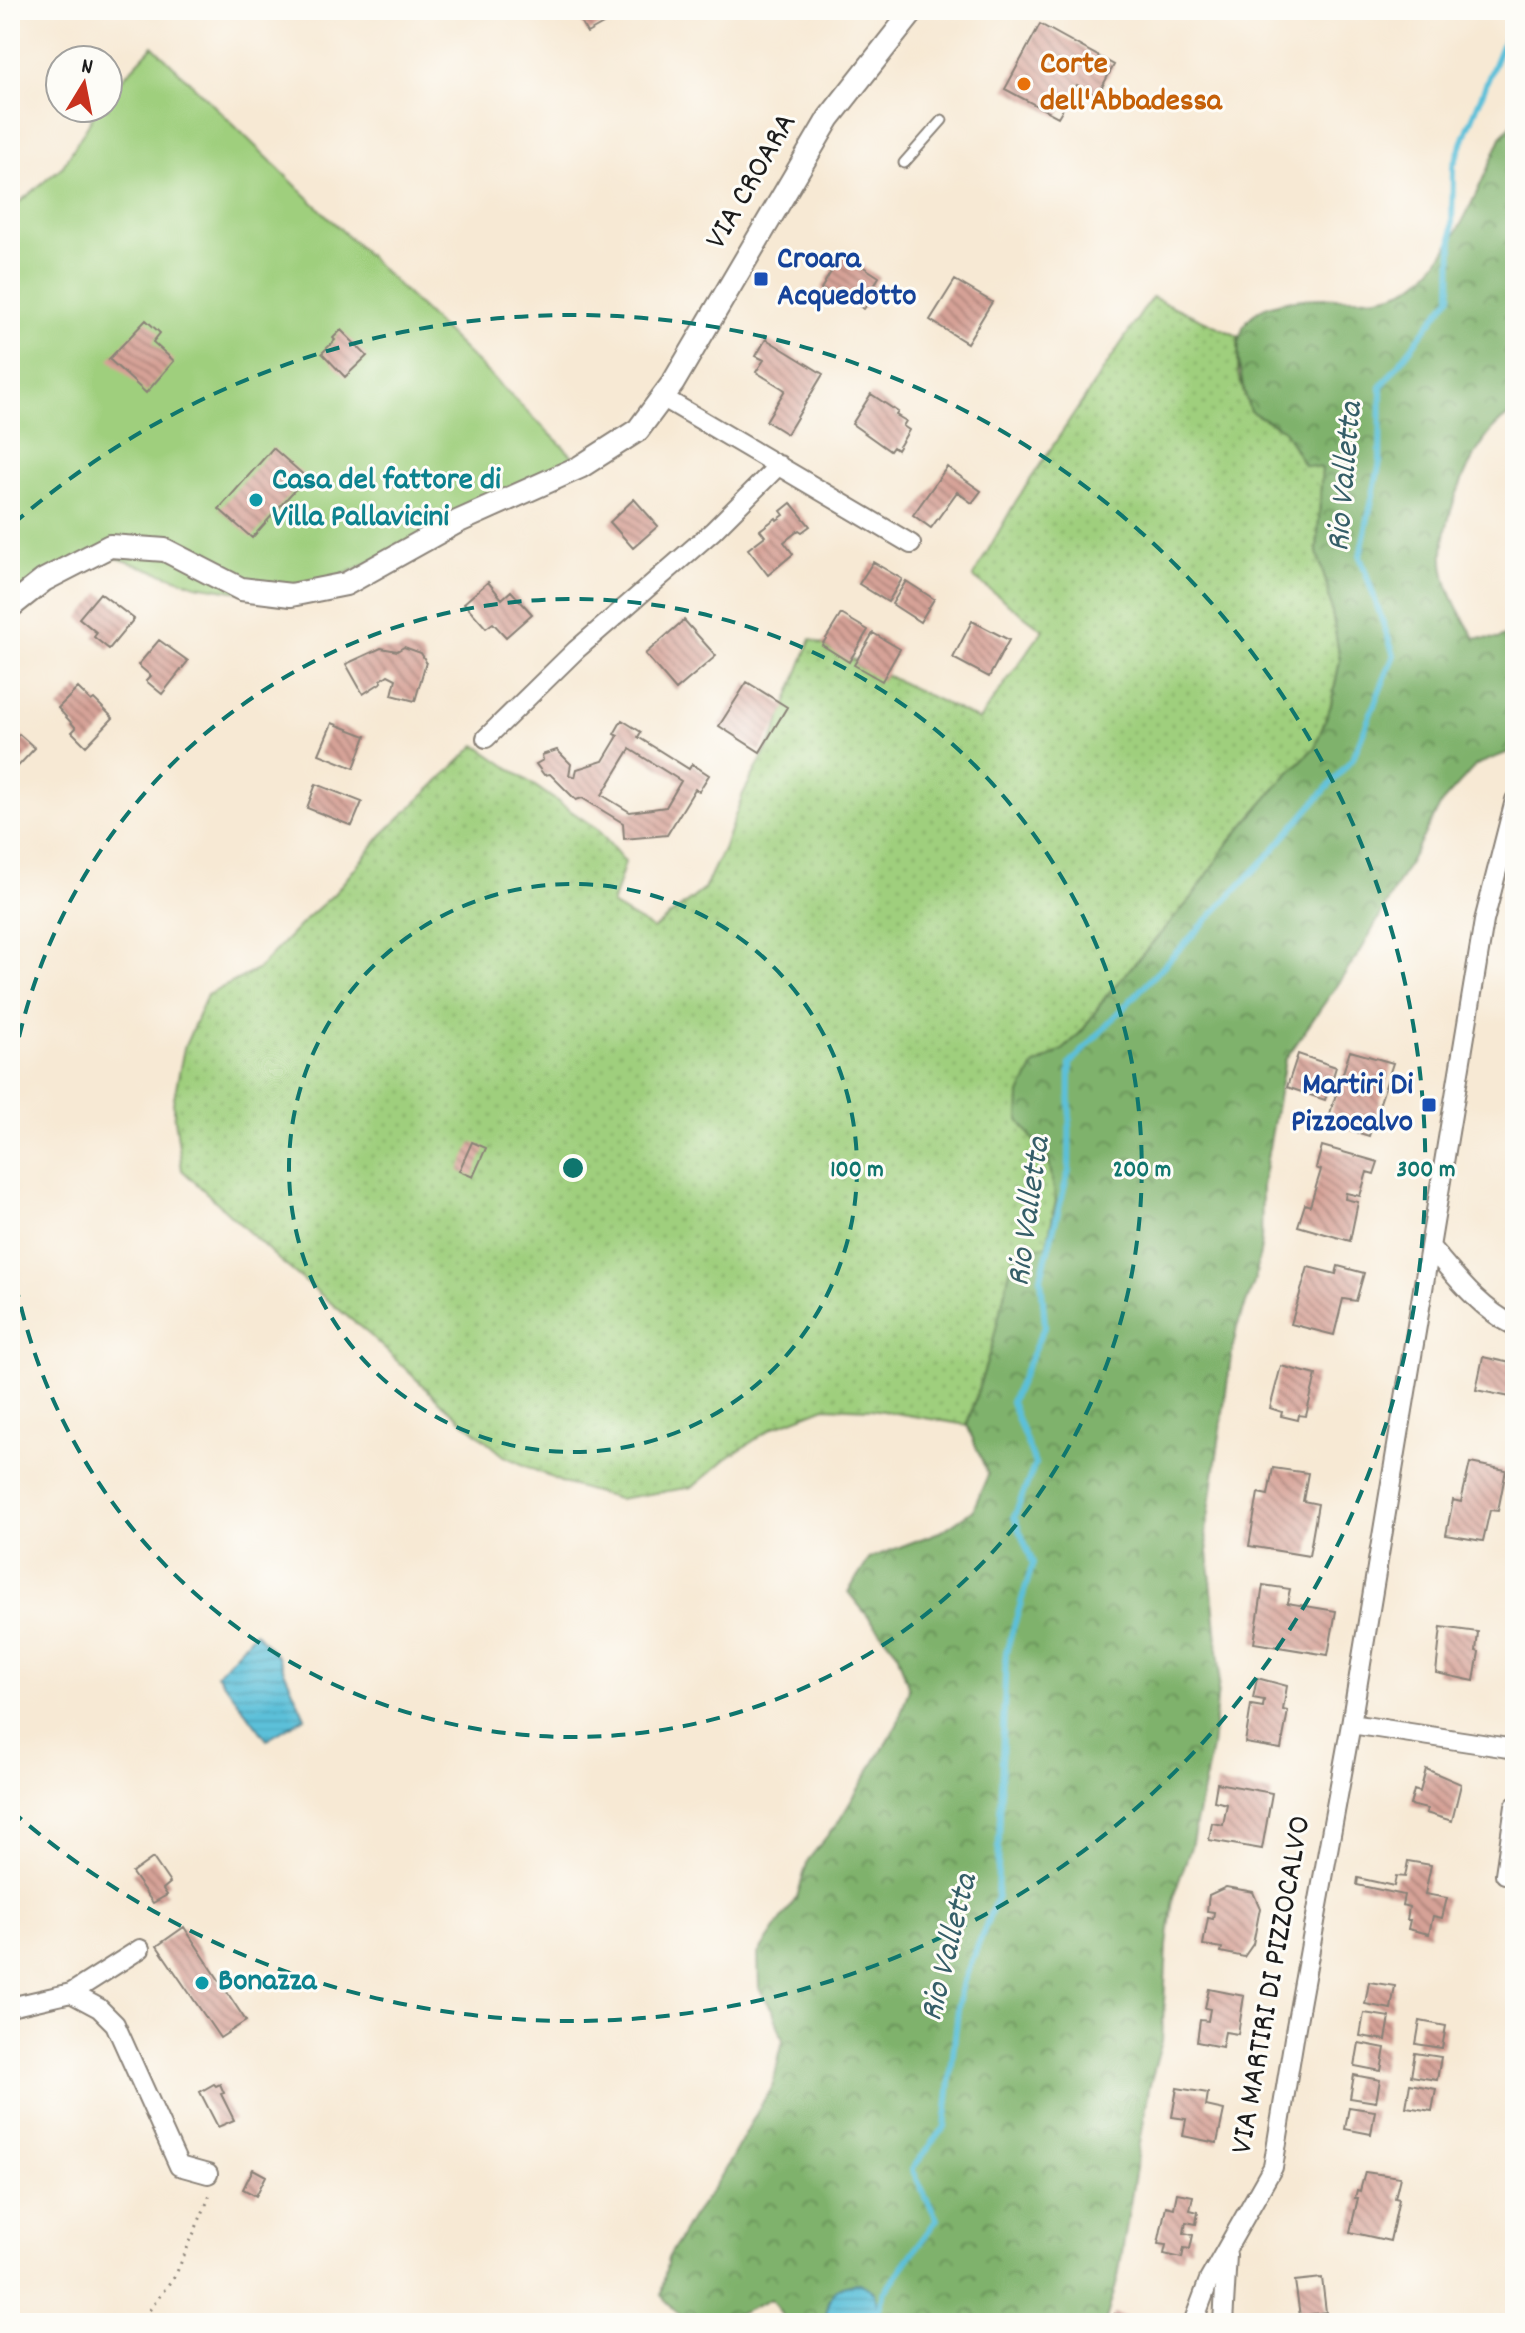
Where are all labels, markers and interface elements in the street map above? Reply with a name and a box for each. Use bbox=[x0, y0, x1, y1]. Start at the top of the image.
place label: Corte dell'Abbadessa bbox=[1040, 43, 1223, 126]
north arrow bbox=[44, 44, 124, 124]
text: N bbox=[79, 52, 95, 84]
marker: Corte dell'Abbadessa bbox=[1015, 75, 1033, 93]
street label: VIA CROARA bbox=[695, 105, 811, 259]
place label: Croara Acquedotto bbox=[777, 238, 917, 321]
marker: Croara Acquedotto bbox=[752, 270, 770, 288]
water label: Rio Valletta bbox=[1316, 398, 1378, 554]
place label: Casa del fattore di Villa Pallavicini bbox=[272, 459, 501, 542]
marker: Casa del fattore di Villa Pallavicini bbox=[247, 491, 265, 509]
place label: Martiri Di Pizzocalvo bbox=[1291, 1064, 1413, 1147]
marker: Martiri Di Pizzocalvo bbox=[1420, 1096, 1438, 1114]
water label: Rio Valletta bbox=[996, 1132, 1066, 1290]
centre of rings bbox=[559, 1154, 587, 1182]
text: 100 m bbox=[830, 1154, 884, 1188]
text: 200 m bbox=[1113, 1154, 1171, 1188]
text: 300 m bbox=[1397, 1154, 1455, 1188]
street label: VIA MARTIRI DI PIZZOCALVO bbox=[1221, 1812, 1325, 2158]
water label: Rio Valletta bbox=[909, 1867, 993, 2027]
place label: Bonazza bbox=[218, 1960, 318, 2006]
marker: Bonazza bbox=[193, 1974, 211, 1992]

